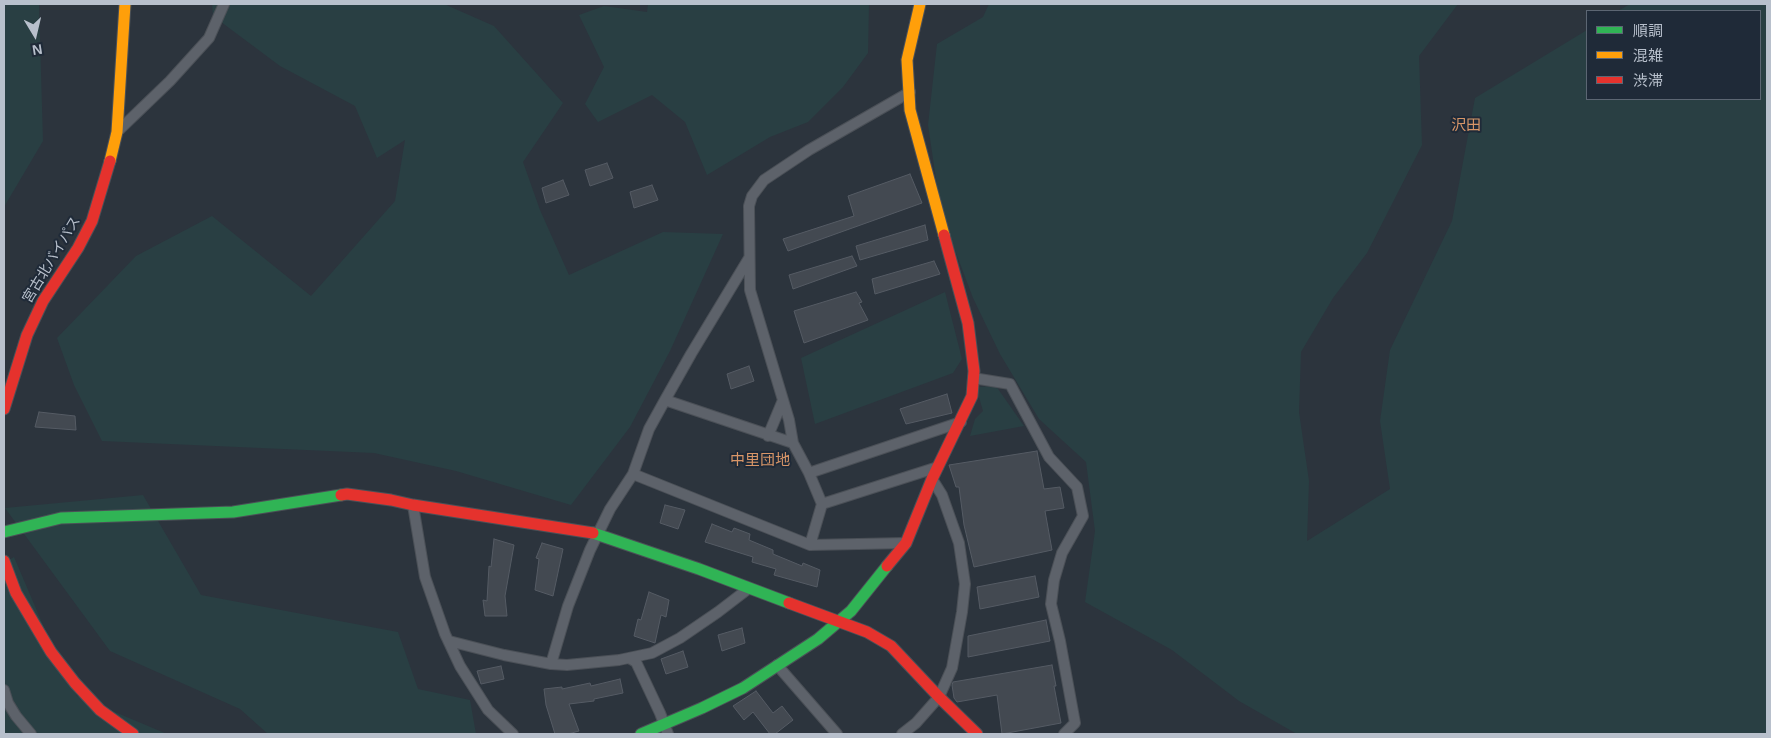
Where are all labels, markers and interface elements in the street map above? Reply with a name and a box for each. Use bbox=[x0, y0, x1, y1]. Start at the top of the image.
north arrow bbox=[10, 10, 60, 60]
legend bbox=[1586, 10, 1761, 100]
text: 順調 bbox=[1633, 22, 1663, 39]
text: N bbox=[31, 41, 44, 59]
text: 混雑 bbox=[1633, 47, 1663, 64]
text: 渋滞 bbox=[1633, 72, 1663, 89]
district label: 沢田 bbox=[1451, 117, 1481, 135]
street label: 宮古北バイパス bbox=[20, 214, 84, 306]
district label: 中里団地 bbox=[730, 452, 790, 470]

